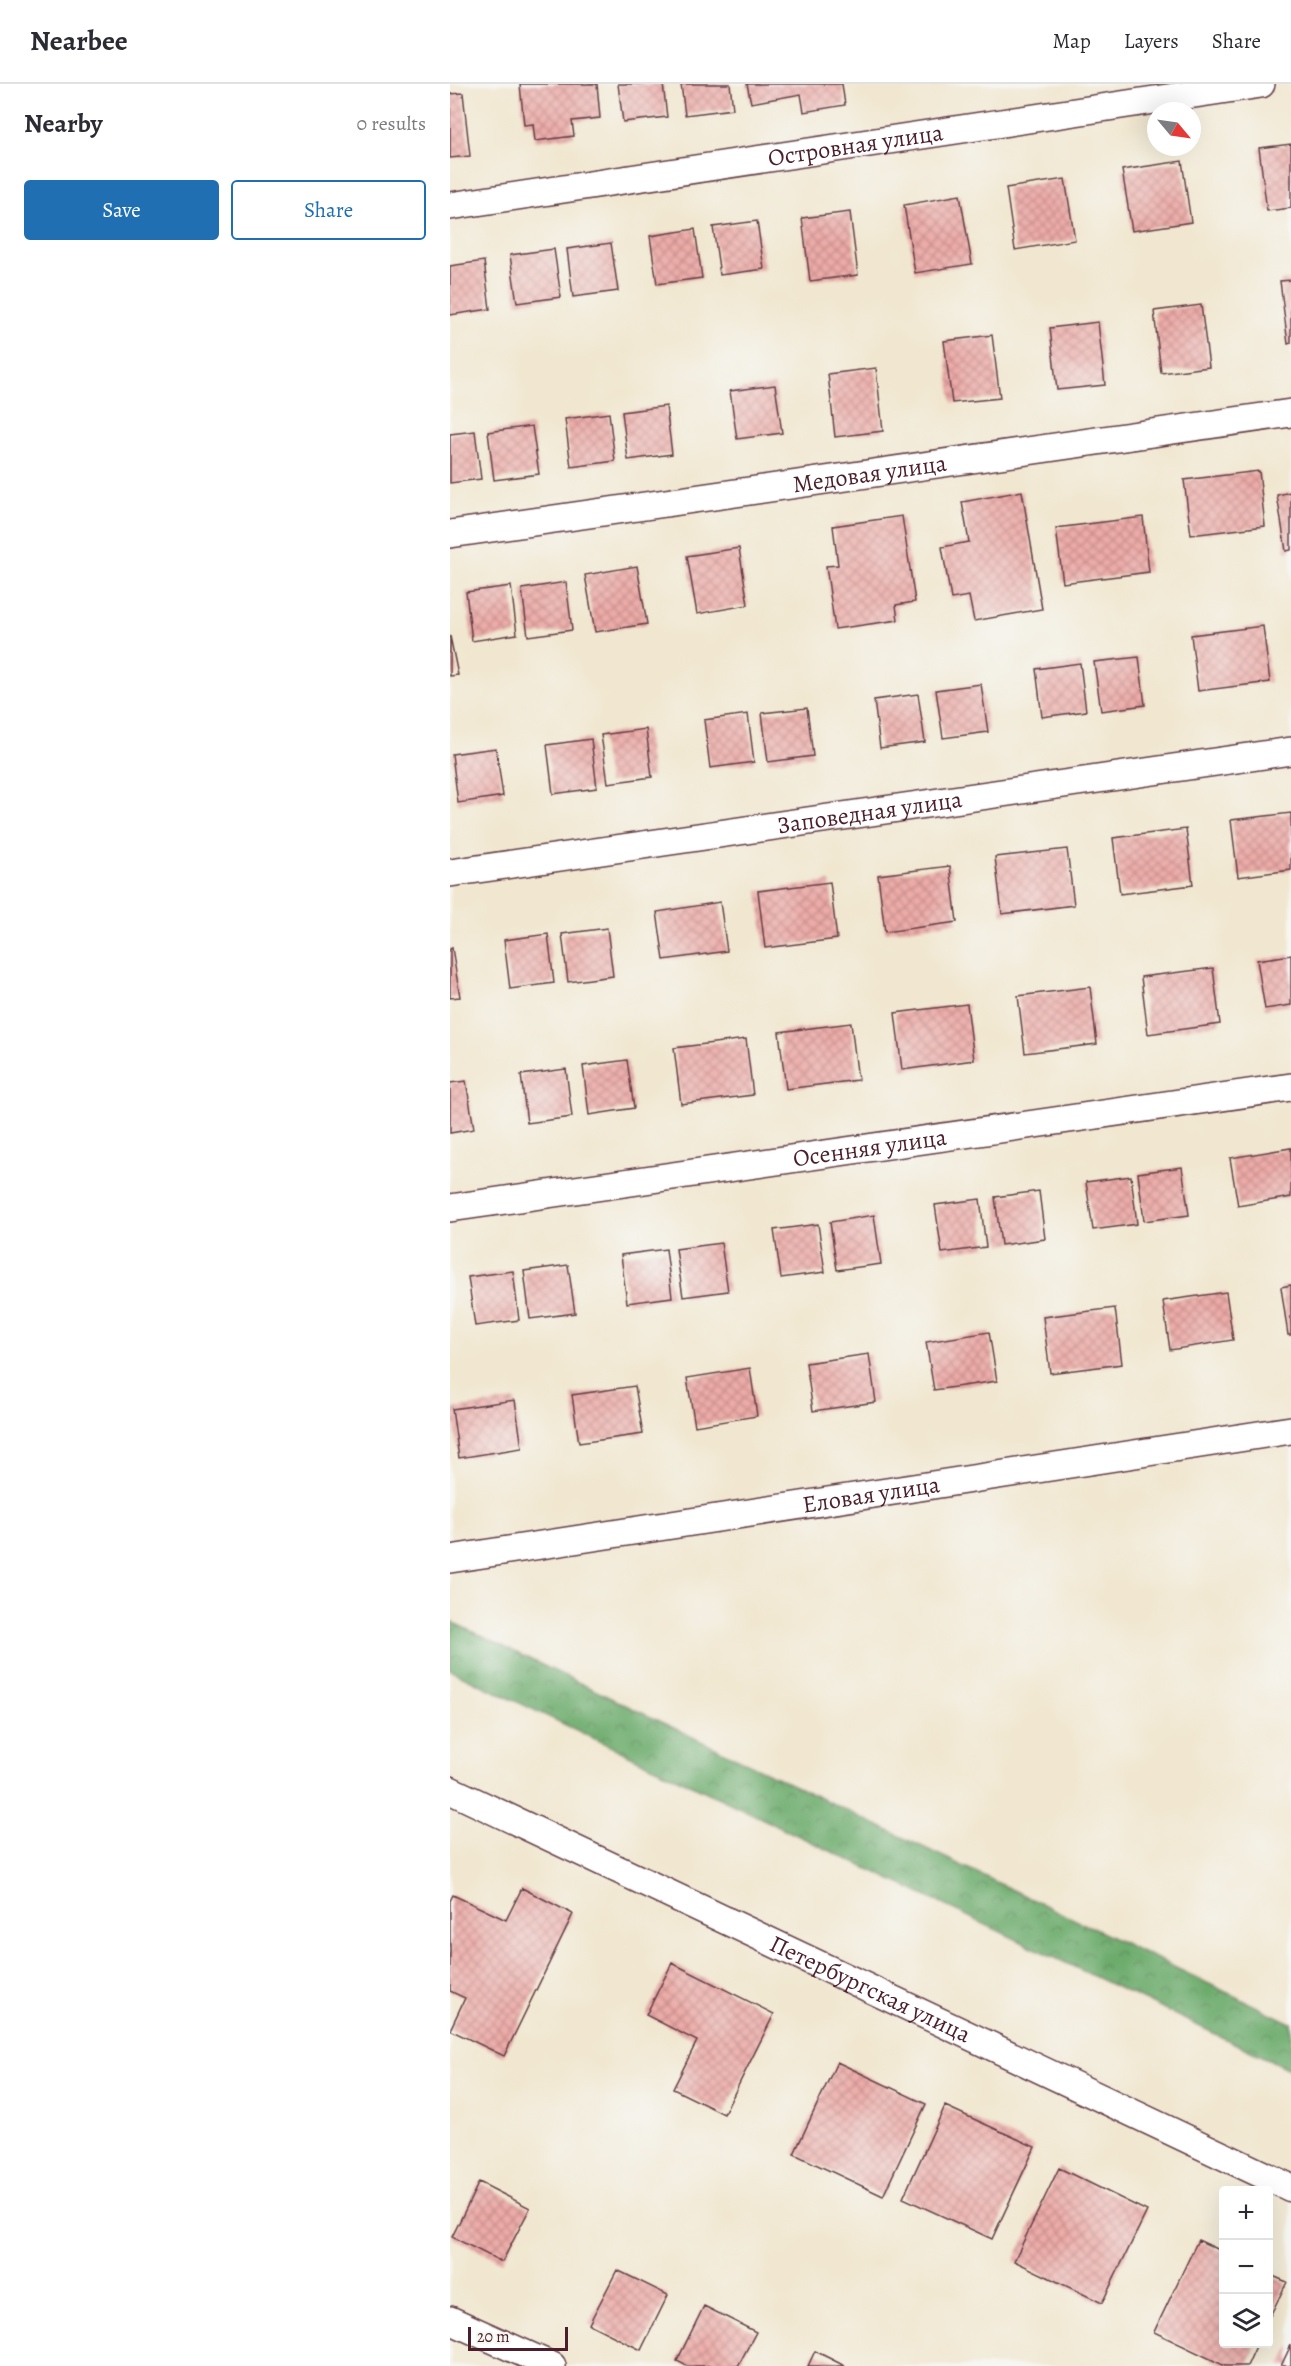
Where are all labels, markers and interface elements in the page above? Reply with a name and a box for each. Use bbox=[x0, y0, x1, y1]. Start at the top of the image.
text: Nearbee bbox=[30, 22, 128, 60]
text: Map bbox=[1052, 27, 1091, 55]
text: Layers bbox=[1124, 27, 1179, 55]
text: Share bbox=[1212, 27, 1261, 55]
north arrow bbox=[1147, 102, 1201, 156]
text: Nearby bbox=[24, 106, 103, 141]
text: 0 results bbox=[357, 110, 426, 137]
street label: Островная улица bbox=[766, 116, 945, 174]
button: Save bbox=[24, 180, 219, 240]
button: Share bbox=[231, 180, 426, 240]
street label: Медовая улица bbox=[791, 447, 949, 500]
street label: Заповедная улица bbox=[775, 783, 964, 841]
street label: Осенняя улица bbox=[791, 1121, 949, 1174]
street label: Еловая улица bbox=[800, 1468, 942, 1521]
street label: Петербургская улица bbox=[765, 1928, 976, 2050]
map controls bbox=[1219, 2186, 1273, 2348]
button: + bbox=[1219, 2186, 1273, 2240]
button: − bbox=[1219, 2240, 1273, 2294]
button: layers bbox=[1219, 2294, 1273, 2348]
scale bar bbox=[468, 2324, 568, 2352]
text: 20 m bbox=[477, 2326, 510, 2348]

